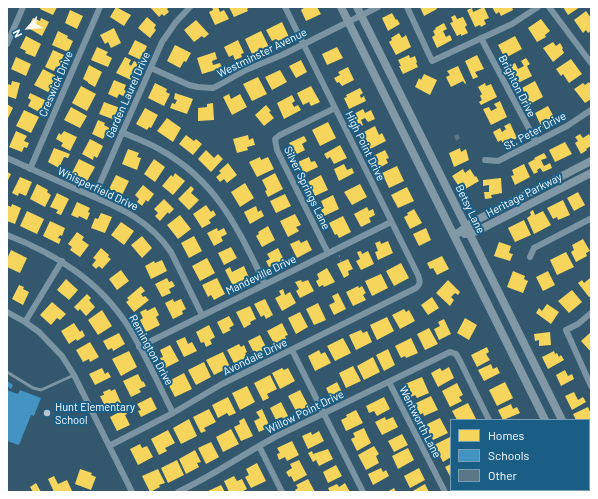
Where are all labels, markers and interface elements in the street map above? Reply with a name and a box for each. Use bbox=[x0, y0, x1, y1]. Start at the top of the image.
north arrow bbox=[8, 8, 48, 48]
street label: Westminster Avenue bbox=[215, 26, 309, 80]
text: N bbox=[9, 27, 24, 40]
street label: Creswick Drive bbox=[36, 49, 76, 119]
street label: Garden Laurel Drive bbox=[103, 50, 153, 140]
street label: Brighton Drive bbox=[496, 53, 538, 119]
street label: High Point Drive bbox=[342, 109, 388, 183]
street label: St. Peter Drive bbox=[502, 109, 568, 153]
street label: Silver Springs Lane bbox=[281, 144, 333, 232]
street label: Whisperfield Drive bbox=[56, 165, 140, 213]
street label: Heritage Parkway bbox=[484, 170, 564, 220]
street label: Betsy Lane bbox=[453, 183, 487, 235]
street label: Mandeville Drive bbox=[224, 252, 298, 298]
street label: Remington Drive bbox=[126, 312, 176, 388]
street label: Avondale Drive bbox=[221, 336, 289, 378]
street label: Wentworth Lane bbox=[396, 384, 444, 460]
street label: Willow Point Drive bbox=[264, 387, 346, 437]
place label: Hunt Elementary School bbox=[55, 400, 135, 426]
marker: Hunt Elementary School bbox=[42, 408, 52, 418]
legend bbox=[450, 419, 590, 491]
text: Homes bbox=[488, 428, 524, 442]
text: Schools bbox=[488, 448, 529, 462]
text: Other bbox=[488, 468, 517, 482]

